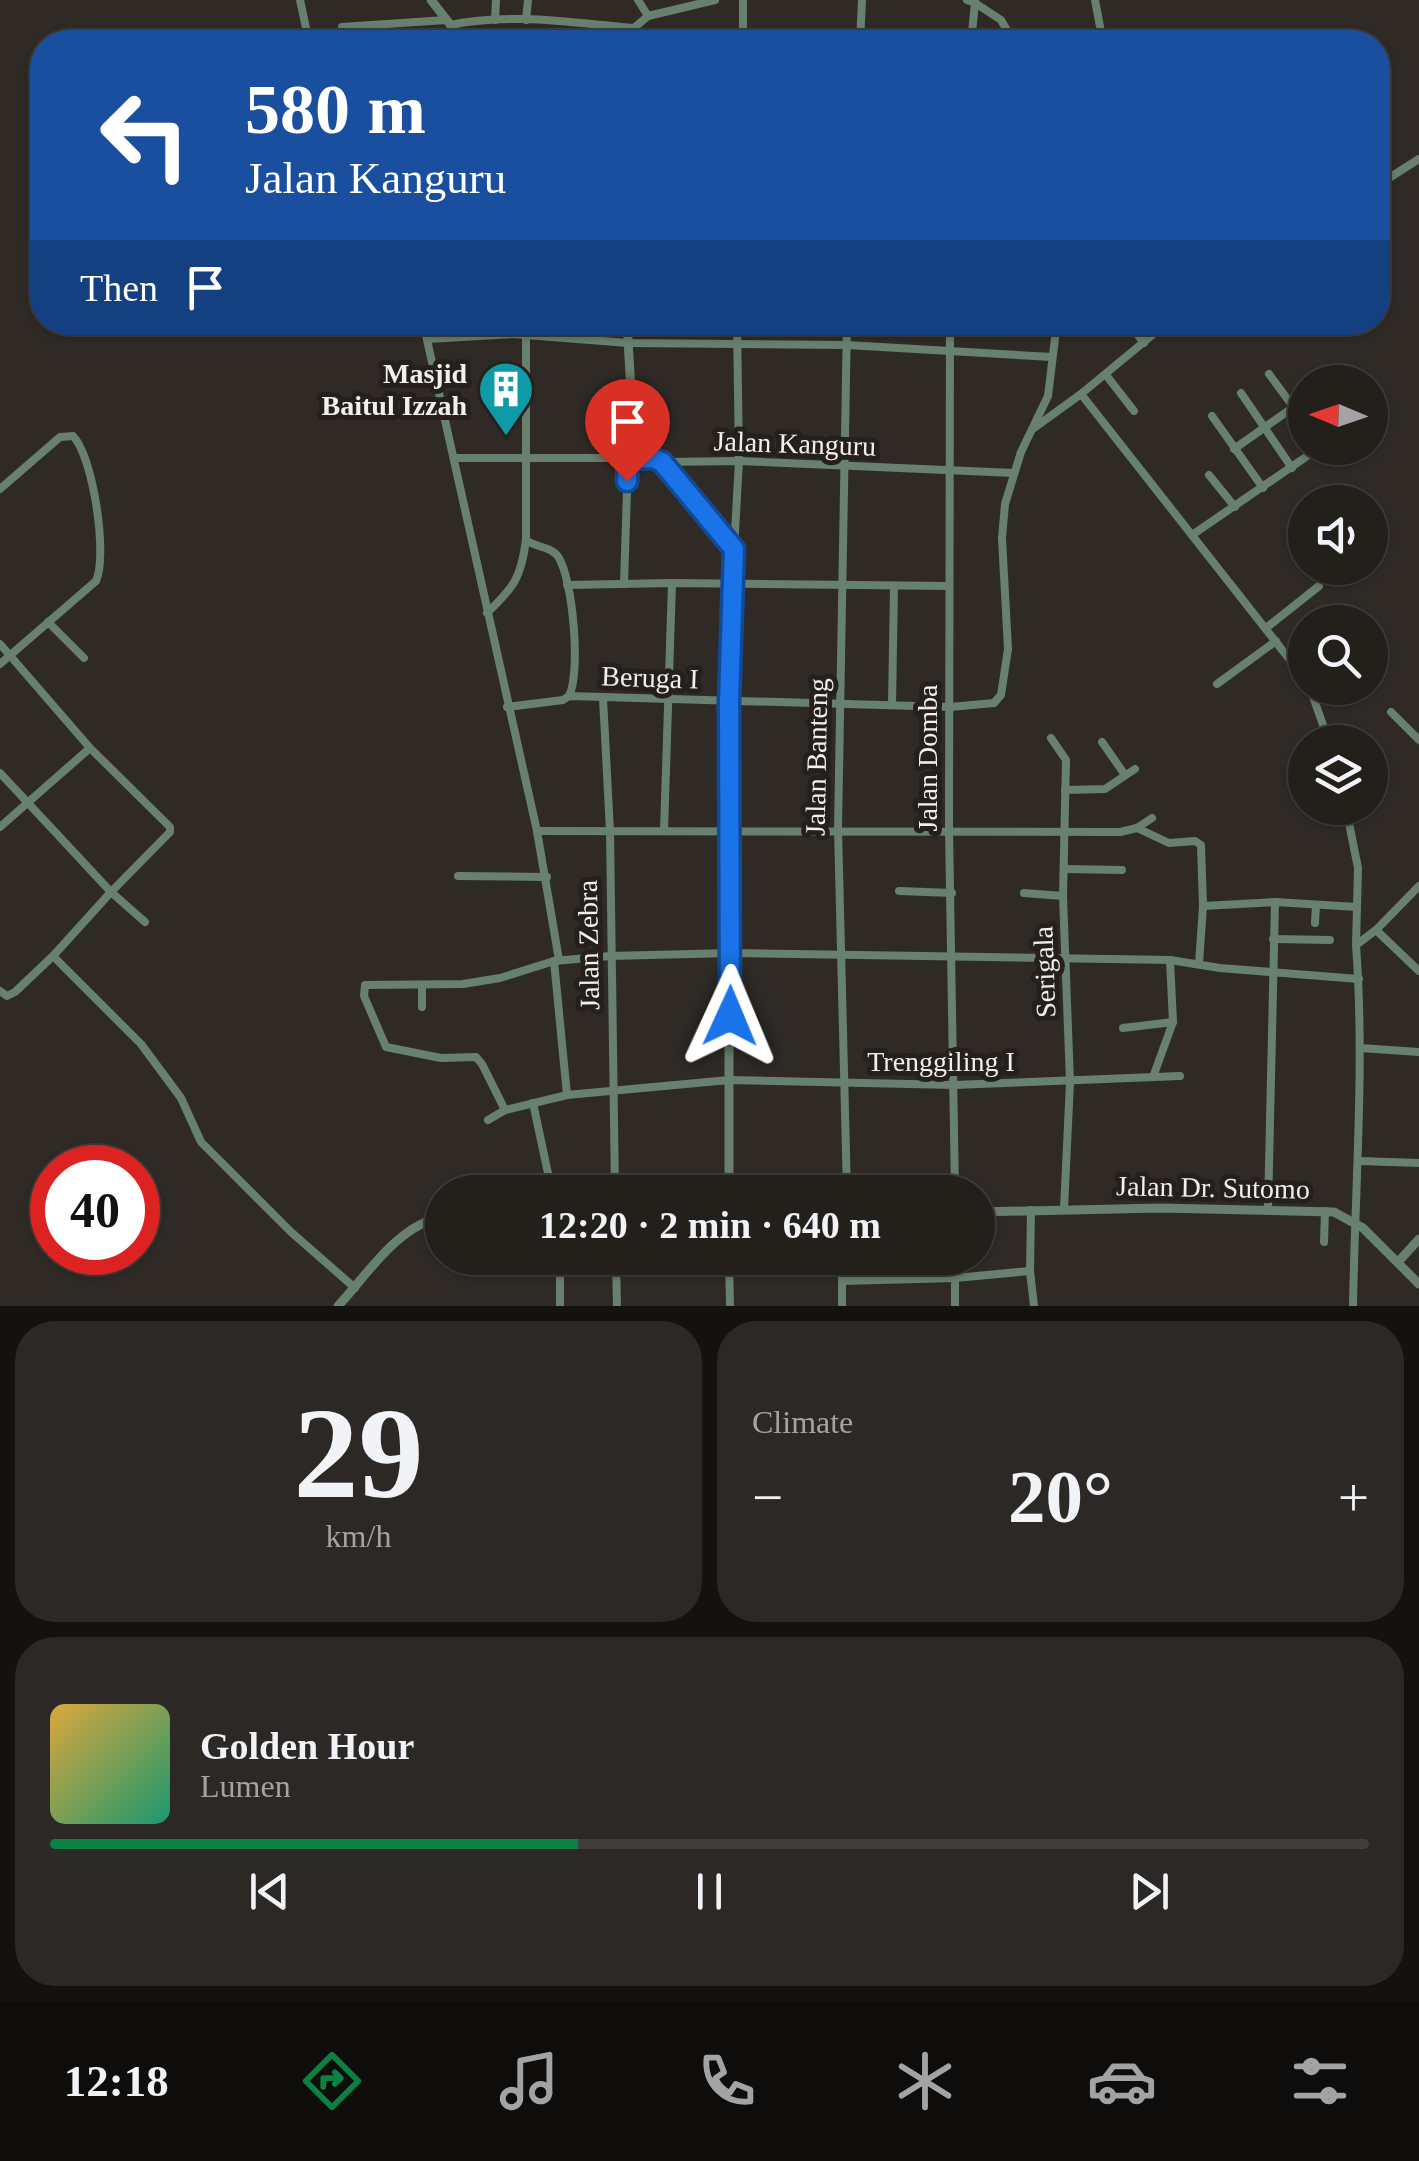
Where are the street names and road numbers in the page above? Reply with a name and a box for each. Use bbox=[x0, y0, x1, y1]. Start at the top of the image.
street label: Jalan Kanguru bbox=[713, 425, 877, 462]
street label: Beruga I bbox=[601, 660, 699, 695]
street label: Jalan Banteng bbox=[800, 678, 833, 836]
street label: Jalan Domba bbox=[912, 684, 943, 831]
street label: Jalan Zebra bbox=[572, 879, 605, 1010]
street label: Serigala bbox=[1027, 925, 1062, 1018]
street label: Trenggiling I bbox=[867, 1046, 1015, 1077]
street label: Jalan Dr. Sutomo bbox=[1116, 1170, 1310, 1205]

